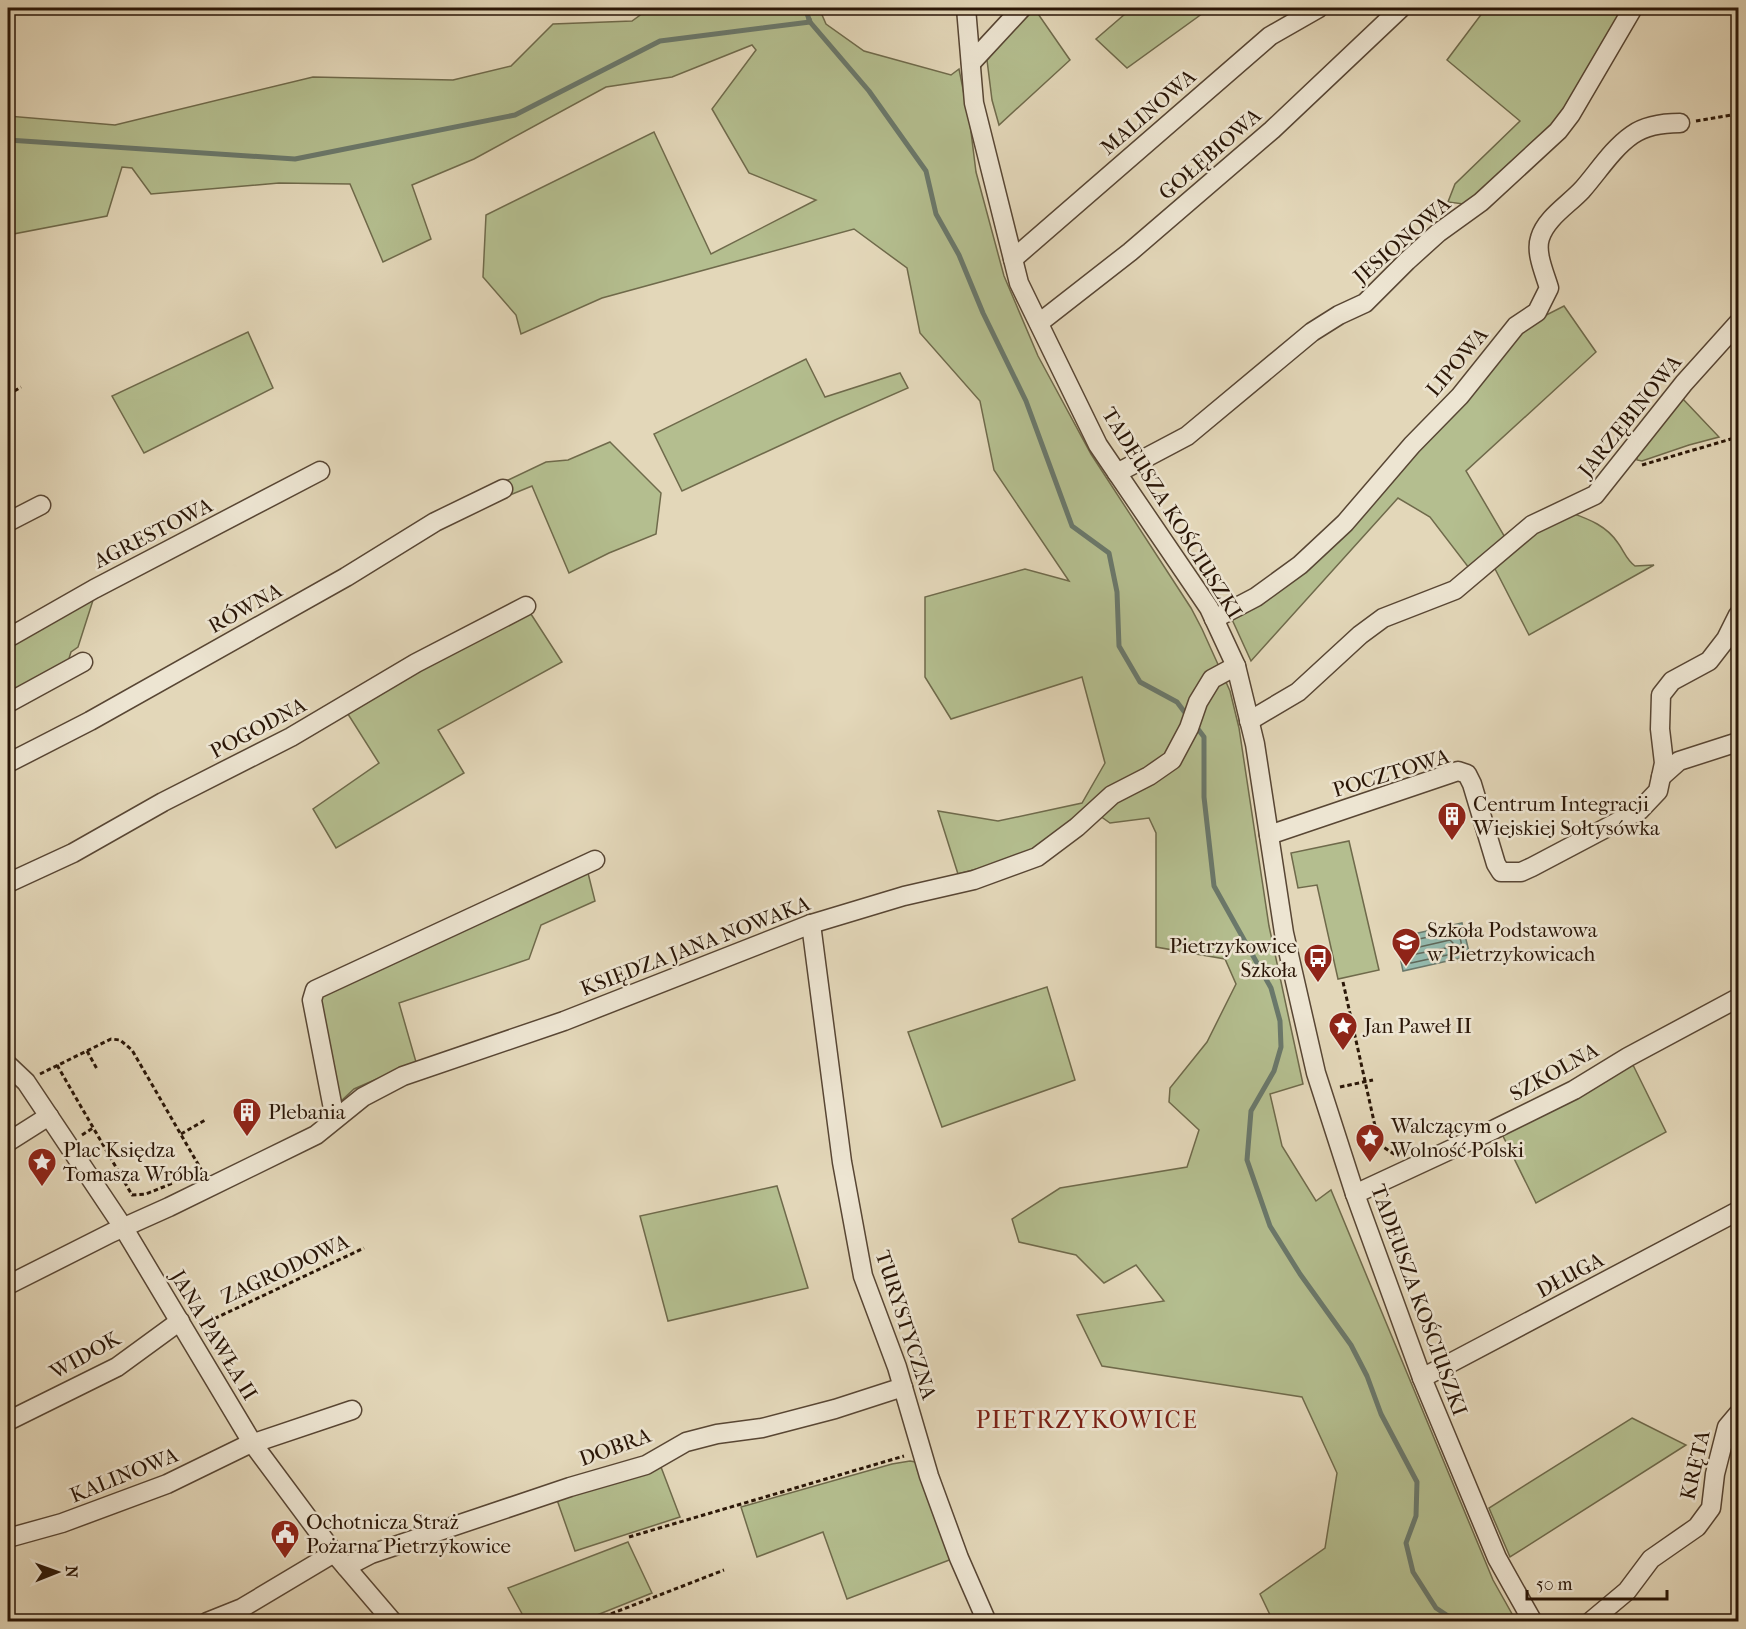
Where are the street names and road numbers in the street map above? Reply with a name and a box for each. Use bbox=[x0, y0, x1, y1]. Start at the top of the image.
street label: MALINOWA bbox=[1095, 64, 1201, 160]
street label: GOŁĘBIOWA bbox=[1154, 103, 1266, 205]
street label: JESIONOWA bbox=[1347, 191, 1456, 290]
street label: LIPOWA bbox=[1421, 322, 1493, 401]
street label: JARZĘBINOWA bbox=[1572, 350, 1687, 483]
street label: TADEUSZA KOŚCIUSZKI bbox=[1097, 403, 1247, 623]
street label: AGRESTOWA bbox=[89, 493, 217, 574]
street label: RÓWNA bbox=[204, 577, 286, 638]
street label: POGODNA bbox=[206, 692, 311, 763]
street label: POCZTOWA bbox=[1330, 744, 1453, 802]
street label: KSIĘDZA JANA NOWAKA bbox=[577, 891, 814, 1001]
street label: SZKOLNA bbox=[1505, 1038, 1603, 1106]
street label: TADEUSZA KOŚCIUSZKI bbox=[1366, 1181, 1472, 1419]
street label: ZAGRODOWA bbox=[217, 1229, 353, 1309]
street label: TURYSTYCZNA bbox=[871, 1247, 942, 1403]
street label: DŁUGA bbox=[1532, 1247, 1608, 1303]
street label: JANA PAWŁA II bbox=[165, 1264, 262, 1404]
street label: WIDOK bbox=[45, 1325, 126, 1385]
street label: DOBRA bbox=[576, 1423, 655, 1471]
street label: KRĘTA bbox=[1675, 1428, 1715, 1502]
street label: KALINOWA bbox=[66, 1442, 182, 1508]

